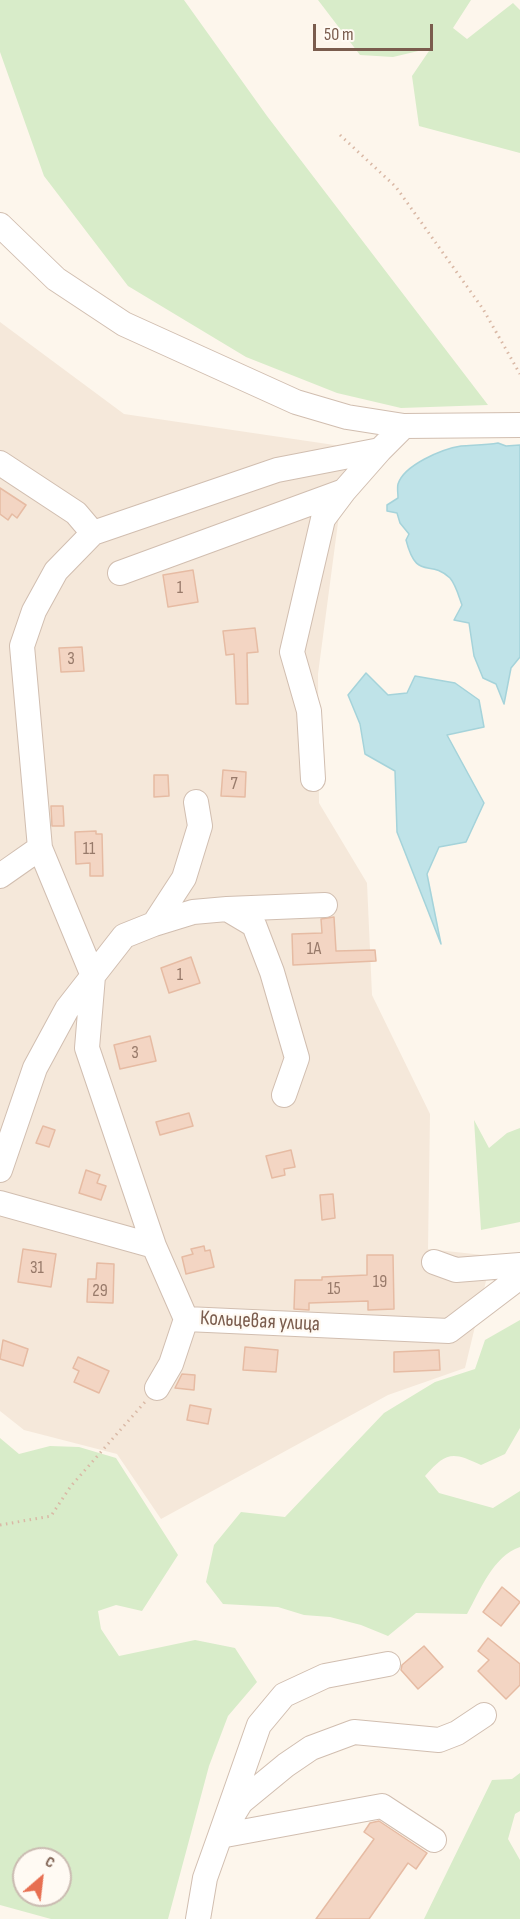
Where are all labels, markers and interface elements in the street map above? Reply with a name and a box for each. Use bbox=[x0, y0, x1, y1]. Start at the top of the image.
scale bar bbox=[316, 12, 436, 50]
text: 50 m bbox=[324, 24, 354, 45]
house number: 1 bbox=[177, 577, 183, 599]
house number: 3 bbox=[67, 648, 75, 670]
house number: 7 bbox=[230, 773, 238, 795]
house number: 11 bbox=[83, 838, 95, 860]
house number: 1А bbox=[307, 938, 321, 960]
house number: 1 bbox=[177, 964, 183, 986]
house number: 3 bbox=[131, 1042, 139, 1064]
house number: 31 bbox=[30, 1257, 44, 1279]
house number: 19 bbox=[373, 1271, 387, 1293]
house number: 15 bbox=[327, 1278, 341, 1300]
house number: 29 bbox=[92, 1280, 108, 1302]
street label: Кольцевая улица bbox=[199, 1306, 321, 1338]
north arrow bbox=[12, 1847, 72, 1907]
text: С bbox=[42, 1852, 58, 1873]

